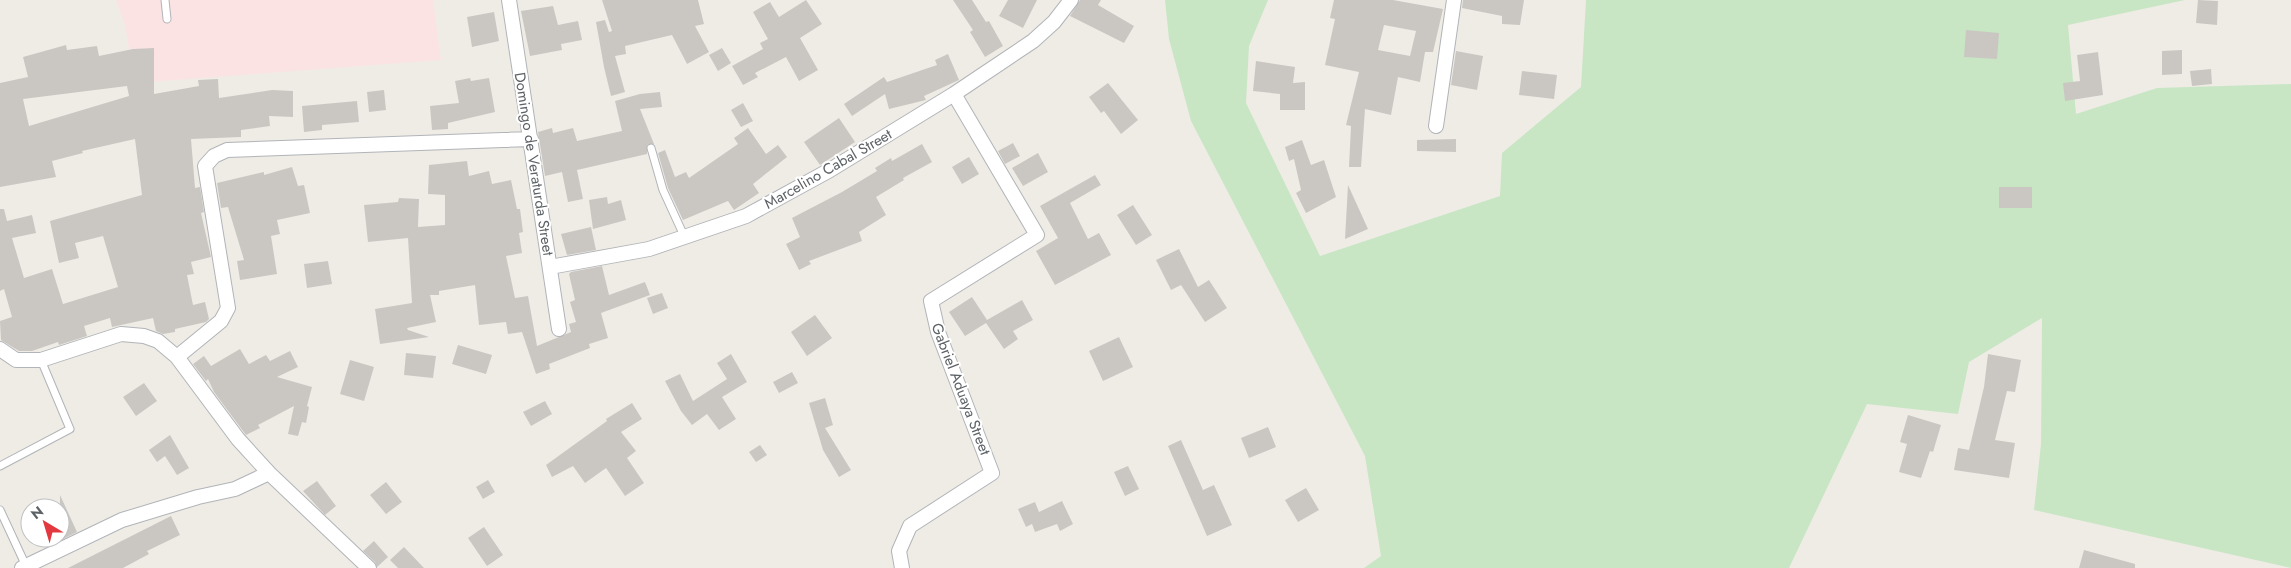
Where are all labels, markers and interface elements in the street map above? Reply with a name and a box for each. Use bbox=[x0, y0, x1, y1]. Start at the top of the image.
street label: Domingo de Veraturda Street bbox=[509, 71, 559, 258]
street label: Marcelino Cabal Street bbox=[760, 123, 896, 215]
street label: Gabriel Aduaya Street bbox=[926, 320, 996, 459]
north arrow bbox=[20, 498, 70, 548]
text: N bbox=[26, 501, 48, 524]

